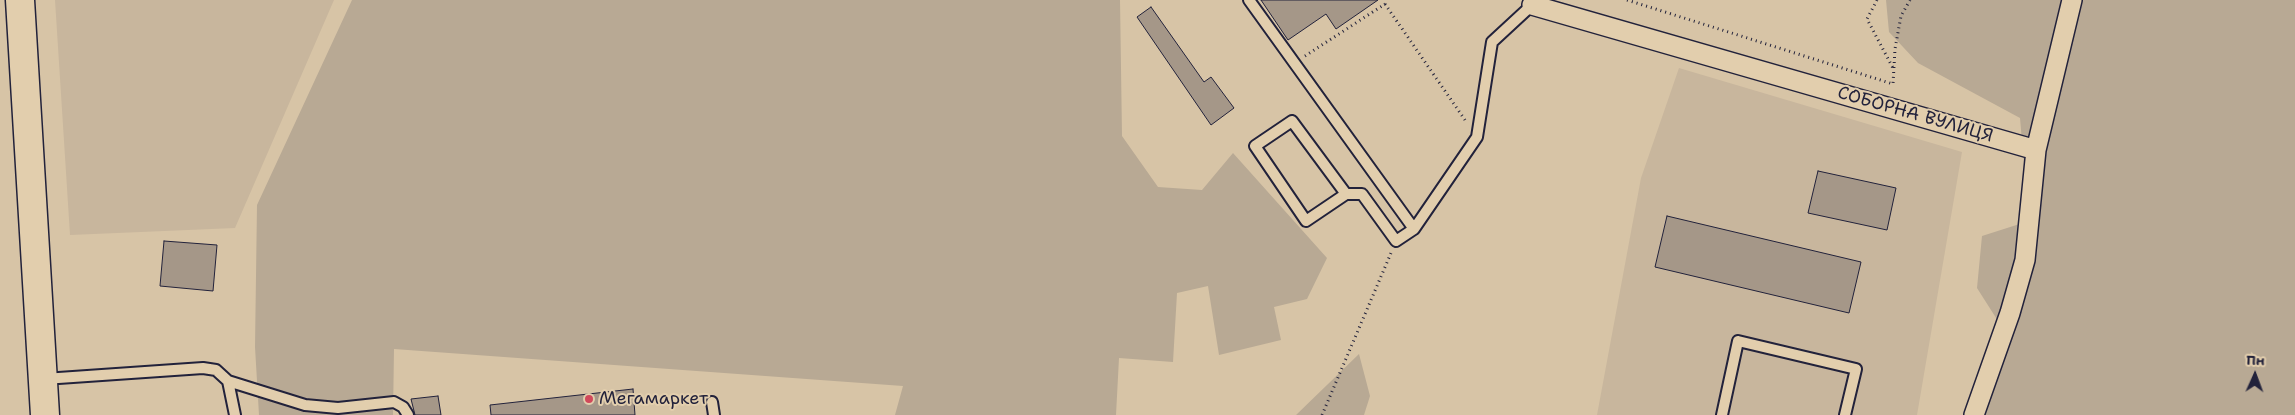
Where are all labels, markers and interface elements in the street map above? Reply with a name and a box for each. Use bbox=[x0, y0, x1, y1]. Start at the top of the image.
street label: СОБОРНА ВУЛИЦЯ bbox=[1835, 82, 1995, 148]
north arrow bbox=[2230, 350, 2280, 400]
text: Пн bbox=[2246, 351, 2265, 369]
place label: Мегамаркет bbox=[599, 388, 708, 410]
marker: Мегамаркет bbox=[583, 393, 595, 405]

